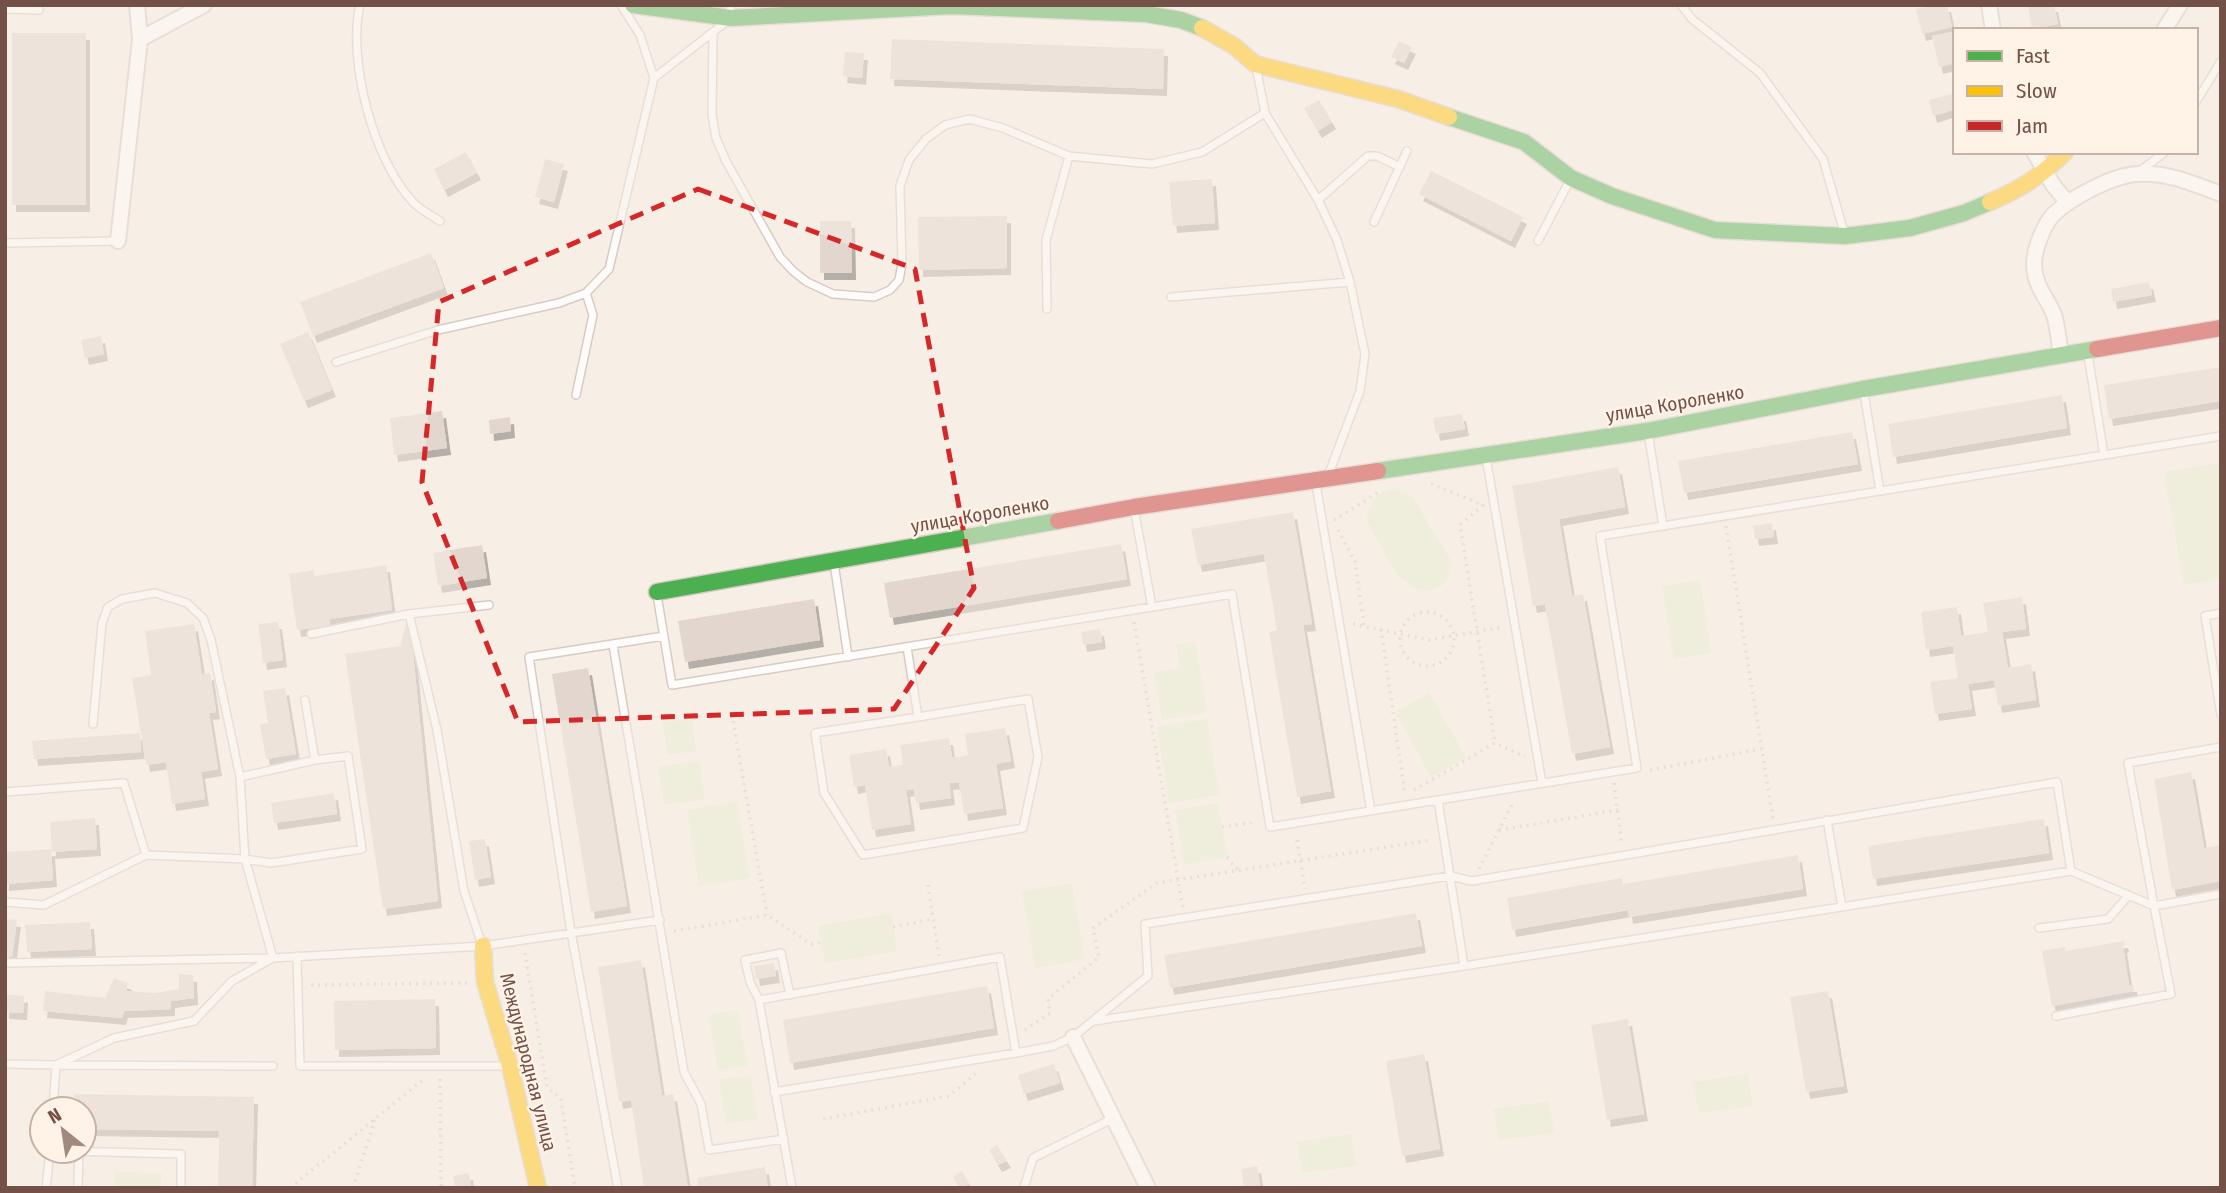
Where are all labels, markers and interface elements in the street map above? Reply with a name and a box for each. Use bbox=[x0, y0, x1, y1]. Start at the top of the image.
legend bbox=[1953, 28, 2198, 154]
text: Fast bbox=[2016, 43, 2050, 69]
text: Slow bbox=[2016, 78, 2057, 104]
text: Jam bbox=[2016, 113, 2048, 139]
street label: улица Короленко bbox=[1604, 380, 1746, 427]
street label: улица Короленко bbox=[909, 491, 1051, 538]
street label: Международная улица bbox=[495, 971, 562, 1154]
north arrow bbox=[28, 1095, 98, 1165]
text: N bbox=[44, 1103, 65, 1129]

